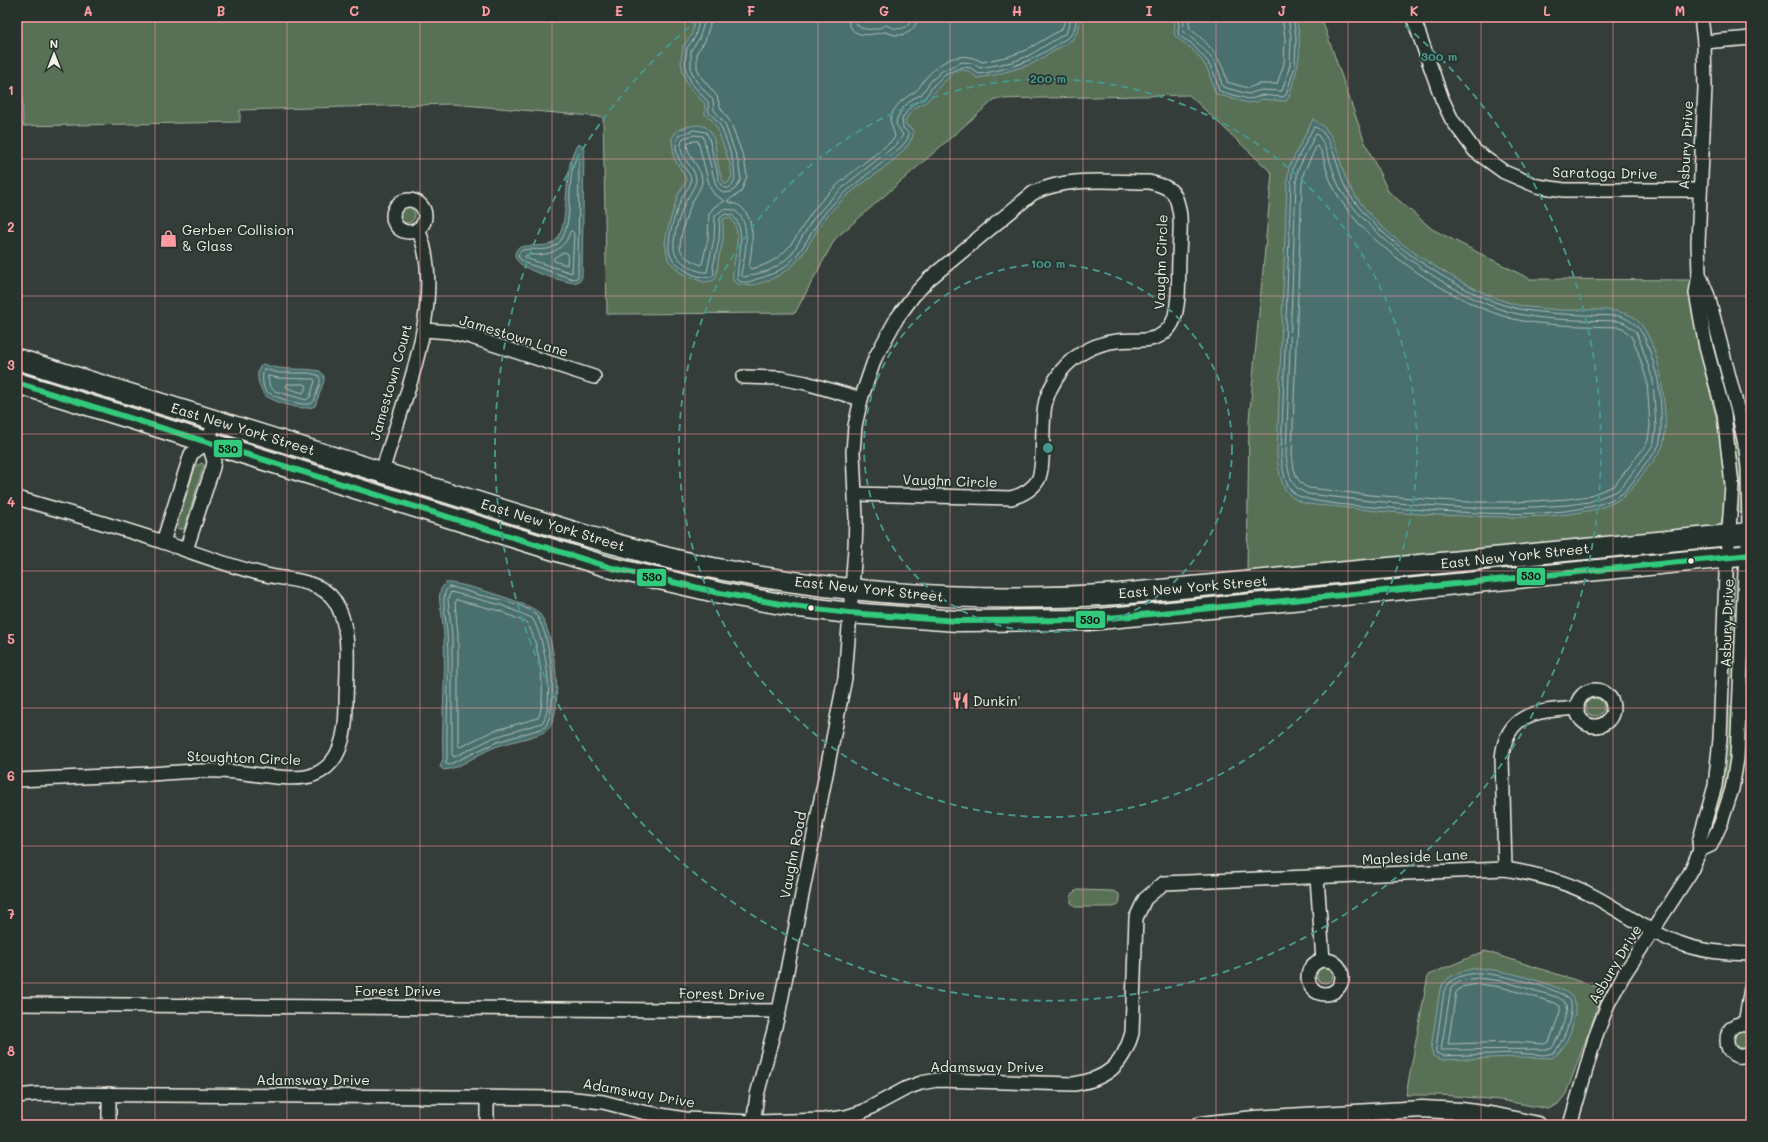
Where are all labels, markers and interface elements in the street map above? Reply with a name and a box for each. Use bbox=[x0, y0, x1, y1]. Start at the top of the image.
text: A bbox=[83, 2, 93, 19]
text: B bbox=[217, 2, 226, 19]
text: C bbox=[349, 2, 359, 19]
text: D bbox=[481, 2, 491, 19]
text: E bbox=[615, 2, 623, 19]
text: F bbox=[747, 2, 755, 19]
text: G bbox=[879, 2, 889, 19]
text: H bbox=[1012, 2, 1022, 19]
text: I bbox=[1146, 2, 1153, 19]
text: J bbox=[1278, 2, 1286, 19]
text: K bbox=[1410, 2, 1419, 19]
text: L bbox=[1543, 2, 1551, 19]
text: M bbox=[1675, 2, 1685, 19]
north arrow bbox=[34, 34, 74, 74]
text: N bbox=[50, 36, 58, 51]
text: 300 m bbox=[1421, 48, 1457, 64]
text: 200 m bbox=[1030, 70, 1066, 86]
text: 1 bbox=[8, 81, 14, 98]
street label: Asbury Drive bbox=[1674, 100, 1697, 190]
street label: Saratoga Drive bbox=[1552, 162, 1658, 183]
street label: Vaughn Circle bbox=[1149, 214, 1172, 310]
text: 2 bbox=[7, 218, 15, 235]
place label: Gerber Collision & Glass bbox=[182, 220, 294, 255]
shop icon: Gerber Collision & Glass bbox=[159, 228, 179, 248]
text: 100 m bbox=[1031, 255, 1065, 271]
street label: Jamestown Lane bbox=[457, 310, 571, 361]
street label: Jamestown Court bbox=[365, 322, 416, 442]
text: 3 bbox=[7, 356, 15, 373]
street label: East New York Street bbox=[169, 398, 317, 459]
line badge: 530 bbox=[213, 439, 243, 458]
text: 530 bbox=[218, 441, 238, 456]
centre of rings bbox=[1041, 441, 1055, 455]
street label: Vaughn Circle bbox=[902, 469, 998, 492]
text: 4 bbox=[7, 493, 15, 510]
street label: East New York Street bbox=[479, 494, 627, 555]
street label: East New York Street bbox=[1440, 538, 1590, 573]
unlabelled marker bbox=[1686, 556, 1696, 566]
line badge: 530 bbox=[1516, 567, 1546, 586]
line badge: 530 bbox=[636, 568, 667, 587]
text: 530 bbox=[1521, 568, 1541, 583]
text: 530 bbox=[642, 569, 662, 584]
street label: East New York Street bbox=[794, 571, 944, 606]
street label: East New York Street bbox=[1118, 571, 1268, 602]
street label: Asbury Drive bbox=[1715, 578, 1738, 668]
unlabelled marker bbox=[806, 603, 816, 613]
line badge: 530 bbox=[1075, 610, 1106, 629]
text: 530 bbox=[1080, 612, 1100, 627]
text: 5 bbox=[7, 630, 15, 647]
restaurant icon: Dunkin' bbox=[950, 691, 970, 711]
place label: Dunkin' bbox=[973, 691, 1021, 710]
street label: Stoughton Circle bbox=[187, 746, 302, 769]
text: 6 bbox=[7, 767, 15, 784]
street label: Vaughn Road bbox=[775, 810, 810, 900]
street label: Mapleside Lane bbox=[1361, 844, 1469, 869]
text: 7 bbox=[7, 905, 15, 922]
street label: Asbury Drive bbox=[1584, 921, 1646, 1007]
street label: Forest Drive bbox=[355, 981, 441, 1000]
street label: Forest Drive bbox=[679, 983, 765, 1004]
text: 8 bbox=[7, 1042, 15, 1059]
street label: Adamsway Drive bbox=[930, 1057, 1044, 1076]
street label: Adamsway Drive bbox=[256, 1070, 370, 1089]
street label: Adamsway Drive bbox=[581, 1073, 697, 1112]

